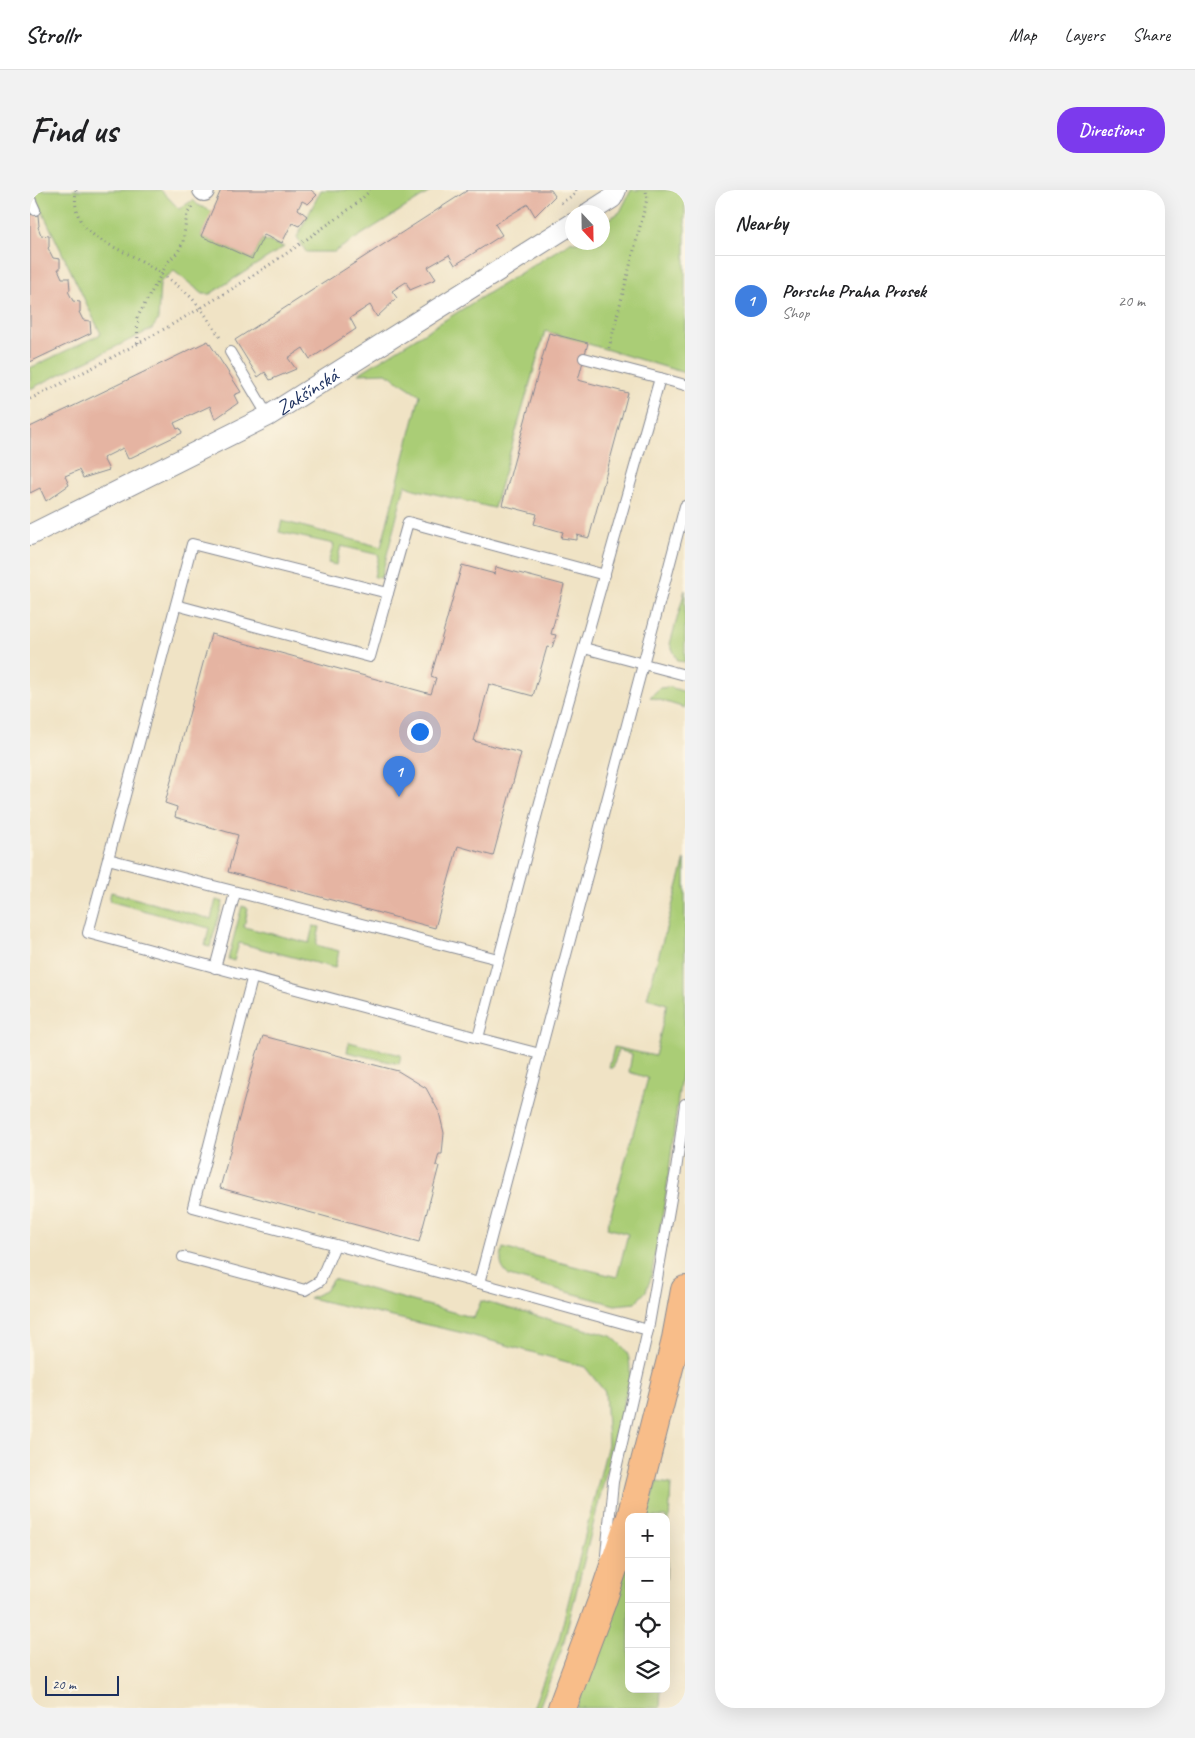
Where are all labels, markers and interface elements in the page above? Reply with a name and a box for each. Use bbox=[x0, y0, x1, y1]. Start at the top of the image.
text: Strollr bbox=[25, 20, 80, 50]
text: Map bbox=[1009, 24, 1037, 46]
text: Layers bbox=[1065, 24, 1104, 46]
text: Share bbox=[1132, 24, 1170, 46]
button: Directions bbox=[1057, 107, 1165, 153]
text: Find us bbox=[30, 108, 117, 153]
north arrow bbox=[565, 205, 610, 250]
text: Nearby bbox=[735, 210, 788, 236]
text: Porsche Praha Prosek bbox=[782, 279, 926, 303]
text: 1 bbox=[747, 291, 755, 311]
text: 20 m bbox=[1118, 291, 1145, 311]
text: Shop bbox=[782, 303, 809, 323]
street label: Zakšínská bbox=[271, 361, 344, 420]
your location bbox=[407, 719, 433, 745]
pin: 1 bbox=[383, 756, 415, 797]
map controls bbox=[625, 1513, 670, 1693]
button: + bbox=[625, 1513, 670, 1558]
button: − bbox=[625, 1558, 670, 1603]
button: locate bbox=[625, 1603, 670, 1648]
button: layers bbox=[625, 1648, 670, 1693]
scale bar bbox=[45, 1673, 119, 1696]
text: 20 m bbox=[52, 1676, 76, 1693]

